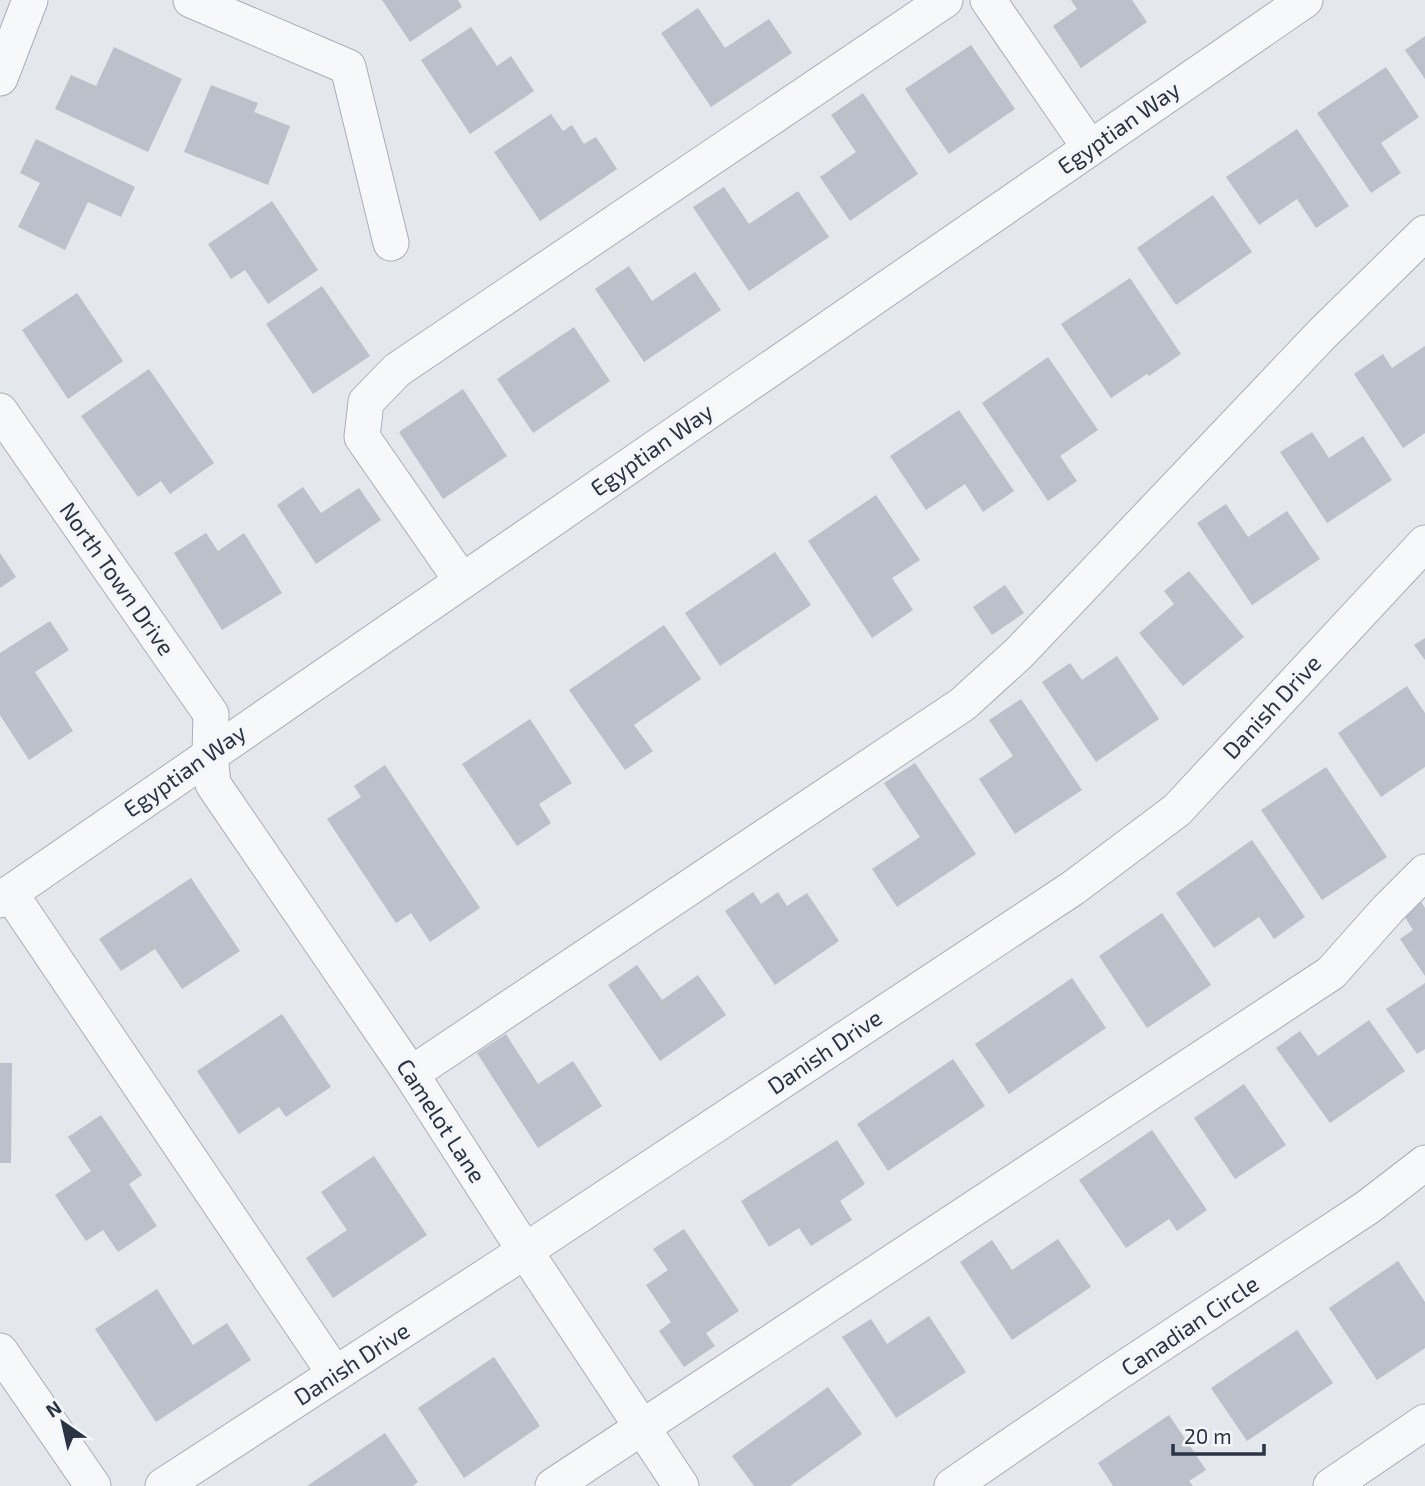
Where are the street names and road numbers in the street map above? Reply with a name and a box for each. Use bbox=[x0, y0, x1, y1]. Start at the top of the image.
street label: Egyptian Way bbox=[1052, 75, 1185, 180]
street label: Egyptian Way bbox=[585, 397, 718, 502]
street label: North Town Drive bbox=[54, 496, 181, 661]
street label: Danish Drive bbox=[1216, 649, 1326, 764]
street label: Egyptian Way bbox=[118, 718, 251, 823]
street label: Danish Drive bbox=[762, 1003, 887, 1100]
street label: Camelot Lane bbox=[391, 1053, 492, 1188]
street label: Canadian Circle bbox=[1115, 1269, 1264, 1381]
street label: Danish Drive bbox=[289, 1316, 414, 1411]

